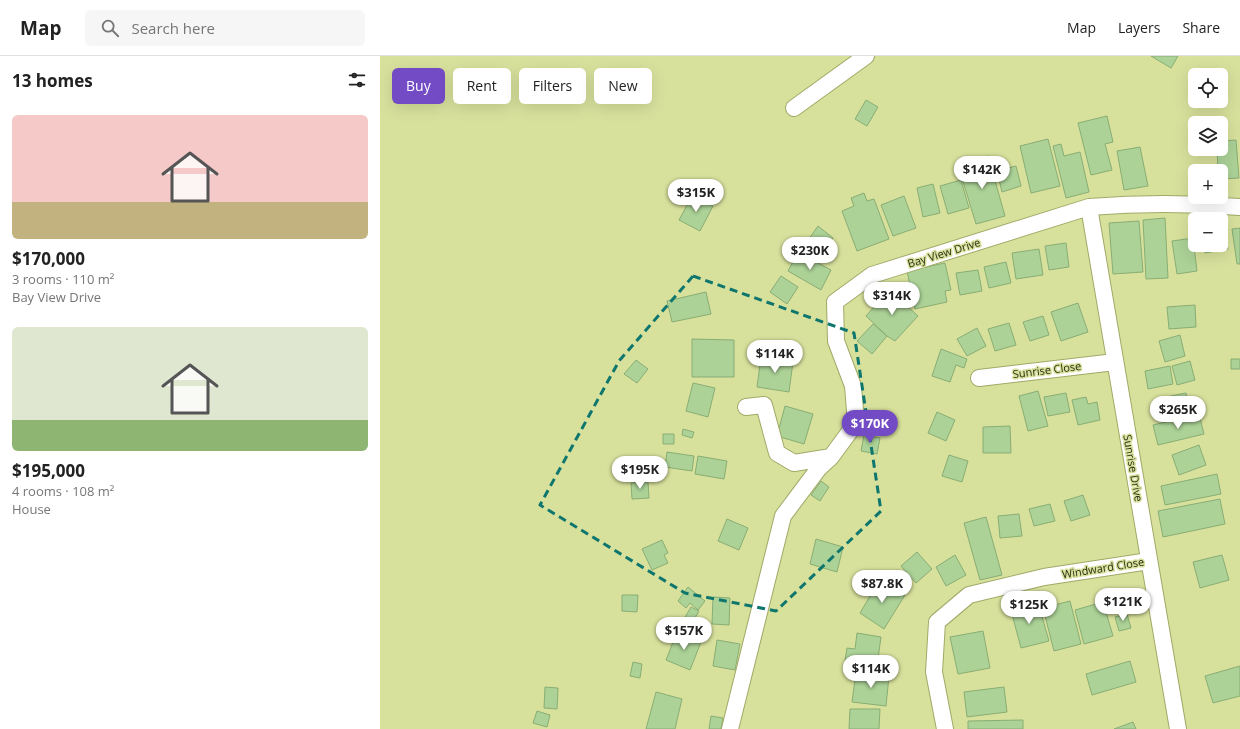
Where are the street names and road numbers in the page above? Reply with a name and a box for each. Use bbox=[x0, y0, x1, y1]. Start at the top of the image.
street label: Bay View Drive bbox=[906, 234, 982, 271]
street label: Sunrise Close bbox=[1012, 358, 1082, 381]
street label: Sunrise Drive bbox=[1120, 433, 1147, 503]
street label: Windward Close bbox=[1061, 554, 1145, 581]

